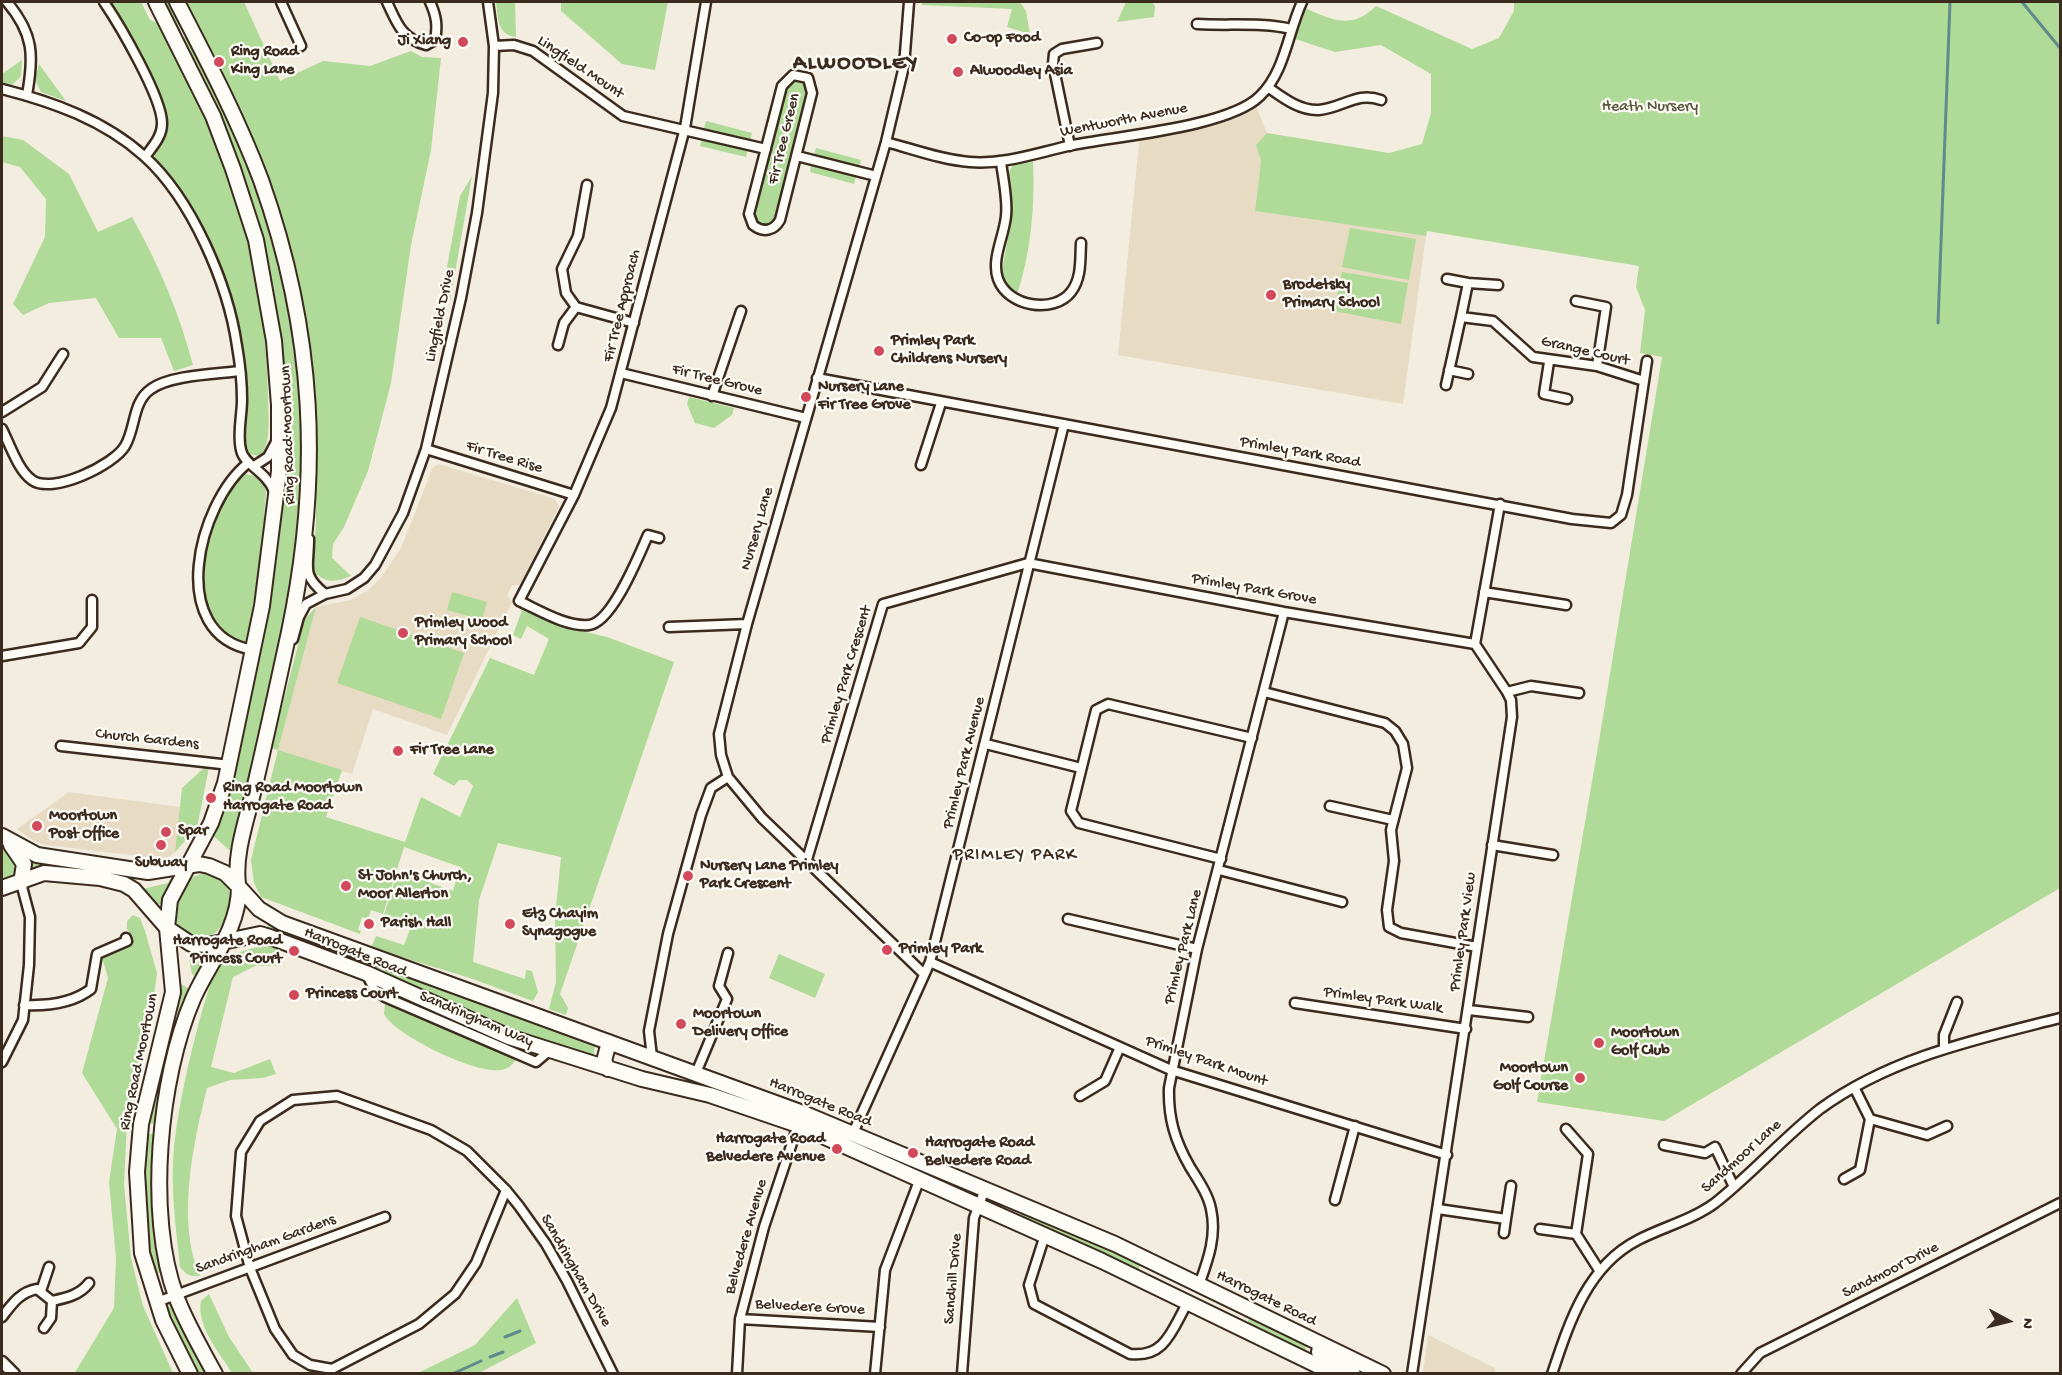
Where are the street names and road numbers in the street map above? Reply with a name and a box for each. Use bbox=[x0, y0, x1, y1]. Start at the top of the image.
street label: Lingfield Mount bbox=[533, 32, 627, 104]
street label: Fir Tree Green bbox=[764, 92, 806, 186]
street label: Wentworth Avenue bbox=[1059, 99, 1189, 143]
street label: Fir Tree Approach bbox=[600, 248, 646, 364]
street label: Lingfield Drive bbox=[422, 268, 460, 364]
street label: Grange Court bbox=[1539, 333, 1631, 371]
street label: Fir Tree Grove bbox=[670, 360, 764, 402]
street label: Ring Road Moortown bbox=[277, 365, 301, 505]
street label: Primley Park Road bbox=[1238, 433, 1362, 473]
street label: Fir Tree Rise bbox=[463, 437, 545, 479]
street label: Nursery Lane bbox=[737, 485, 779, 573]
street label: Primley Park Grove bbox=[1190, 570, 1318, 610]
street label: Primley Park Crescent bbox=[817, 604, 877, 746]
street label: Primley Park Avenue bbox=[939, 695, 991, 831]
street label: Church Gardens bbox=[94, 725, 200, 755]
street label: Primley Park View bbox=[1446, 871, 1482, 993]
street label: Primley Park Lane bbox=[1160, 888, 1208, 1006]
street label: Harrogate Road bbox=[301, 924, 409, 982]
street label: Primley Park Walk bbox=[1322, 983, 1444, 1019]
street label: Sandringham Way bbox=[416, 987, 536, 1053]
street label: Ring Road Moortown bbox=[116, 992, 164, 1132]
street label: Primley Park Mount bbox=[1142, 1032, 1270, 1092]
street label: Harrogate Road bbox=[766, 1074, 874, 1132]
street label: Sandmoor Lane bbox=[1698, 1116, 1786, 1198]
street label: Belvedere Avenue bbox=[721, 1177, 773, 1297]
street label: Sandringham Gardens bbox=[193, 1211, 339, 1279]
street label: Sandringham Drive bbox=[535, 1211, 615, 1331]
street label: Sandhill Drive bbox=[940, 1233, 968, 1325]
street label: Sandmoor Drive bbox=[1840, 1238, 1942, 1304]
street label: Harrogate Road bbox=[1213, 1266, 1319, 1332]
street label: Belvedere Grove bbox=[755, 1296, 865, 1320]

